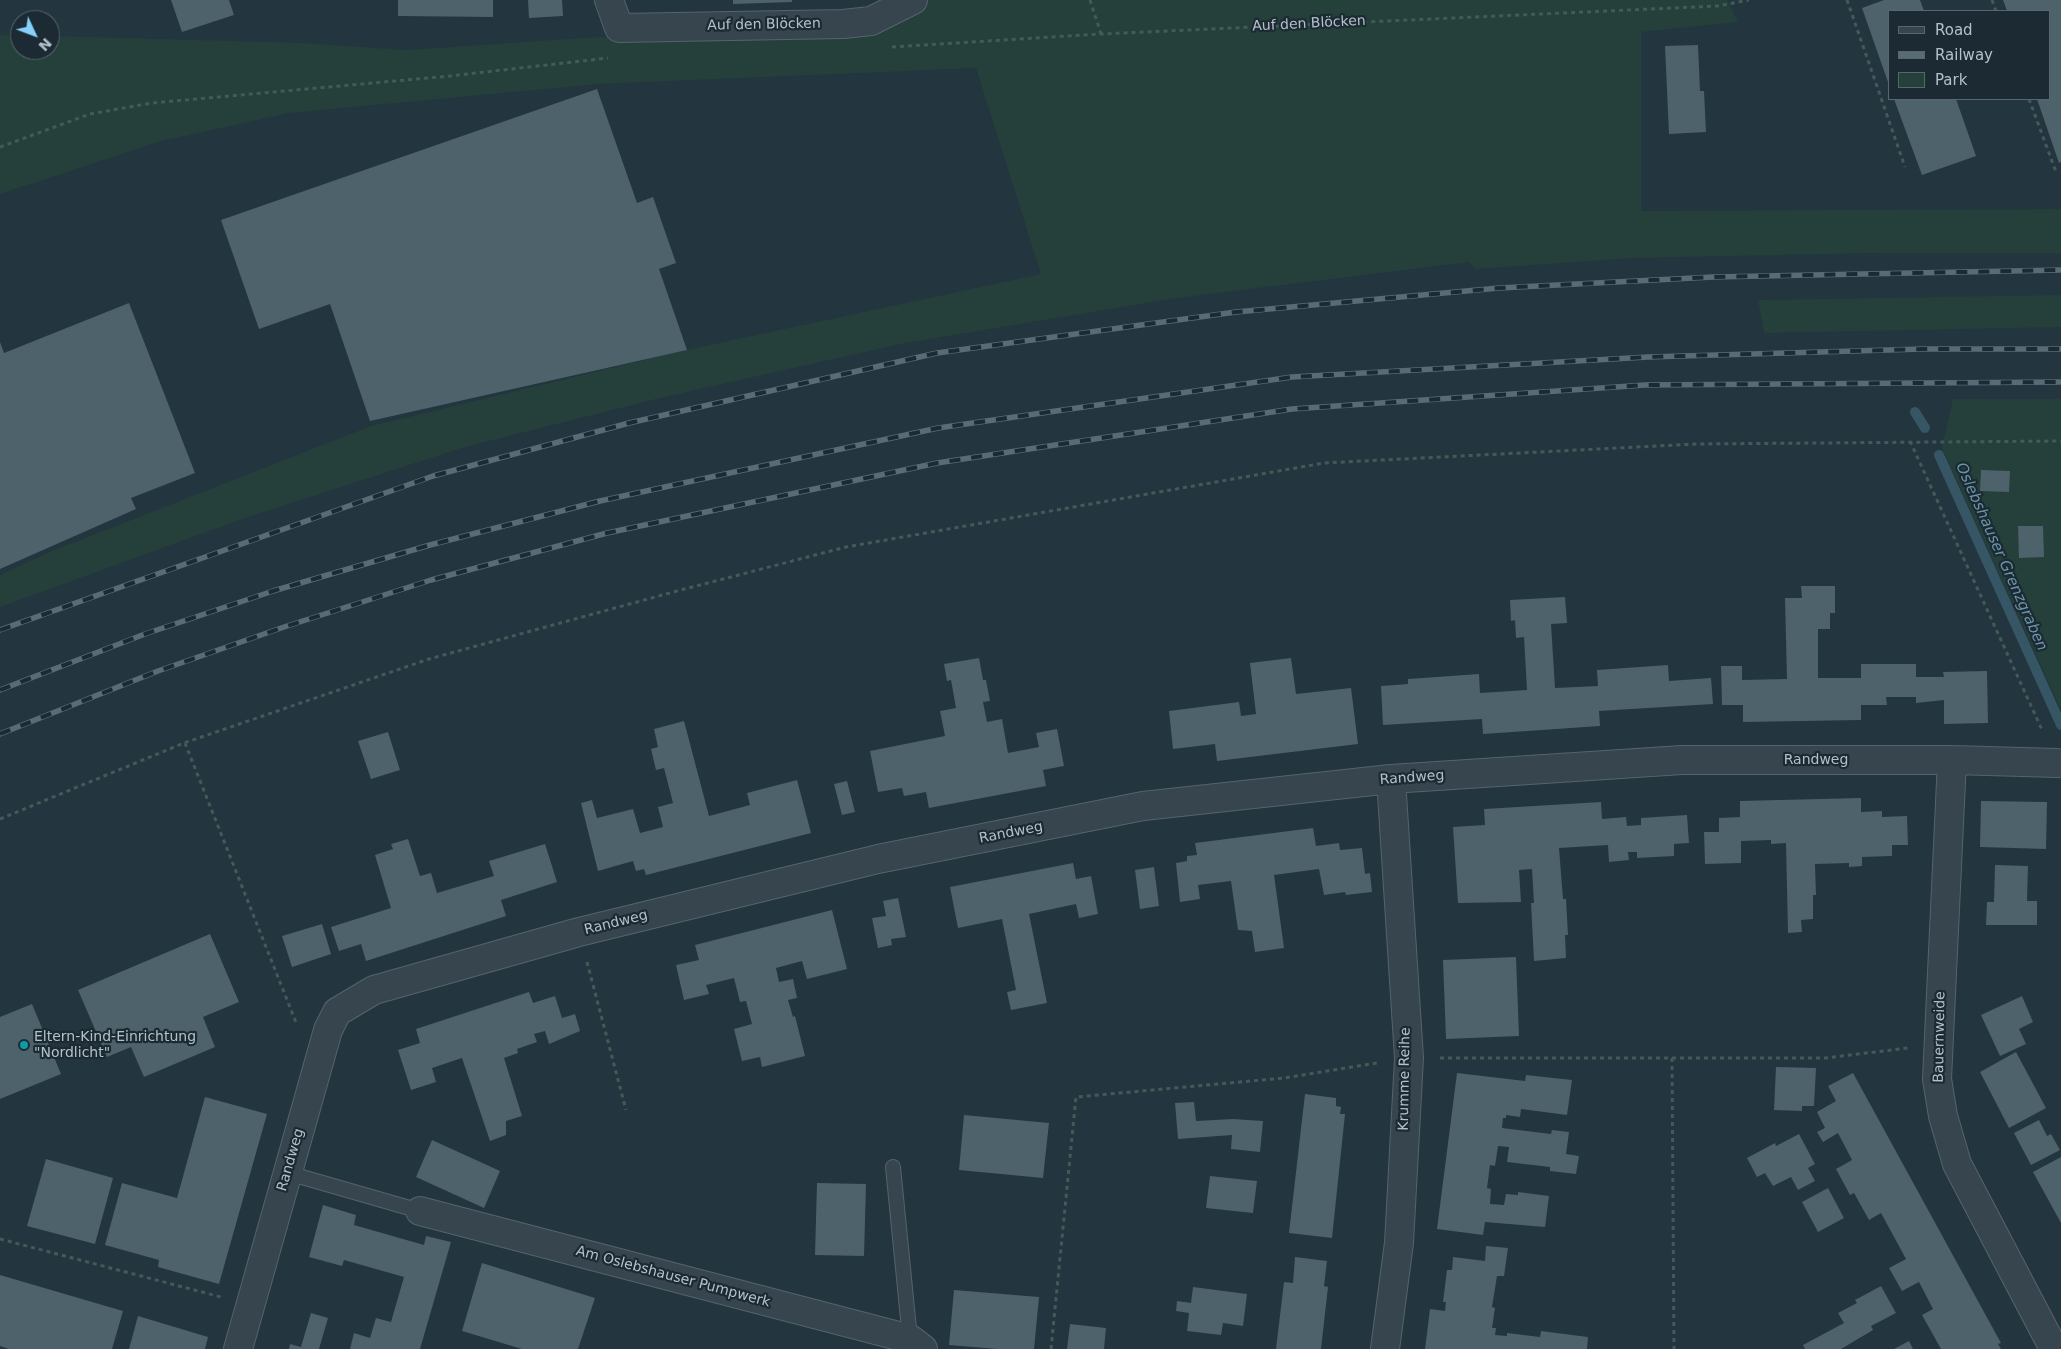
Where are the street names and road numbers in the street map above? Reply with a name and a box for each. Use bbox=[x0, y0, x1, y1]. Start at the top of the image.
street label: Auf den Blöcken bbox=[1252, 13, 1366, 35]
street label: Auf den Blöcken bbox=[707, 16, 821, 34]
street label: Randweg bbox=[1784, 752, 1848, 768]
street label: Randweg bbox=[1379, 767, 1445, 789]
street label: Randweg bbox=[978, 819, 1044, 847]
street label: Randweg bbox=[583, 907, 649, 939]
street label: Bauernweide bbox=[1931, 991, 1949, 1083]
street label: Krumme Reihe bbox=[1396, 1027, 1414, 1131]
street label: Randweg bbox=[274, 1127, 308, 1193]
street label: Am Oslebshauser Pumpwerk bbox=[574, 1243, 772, 1311]

